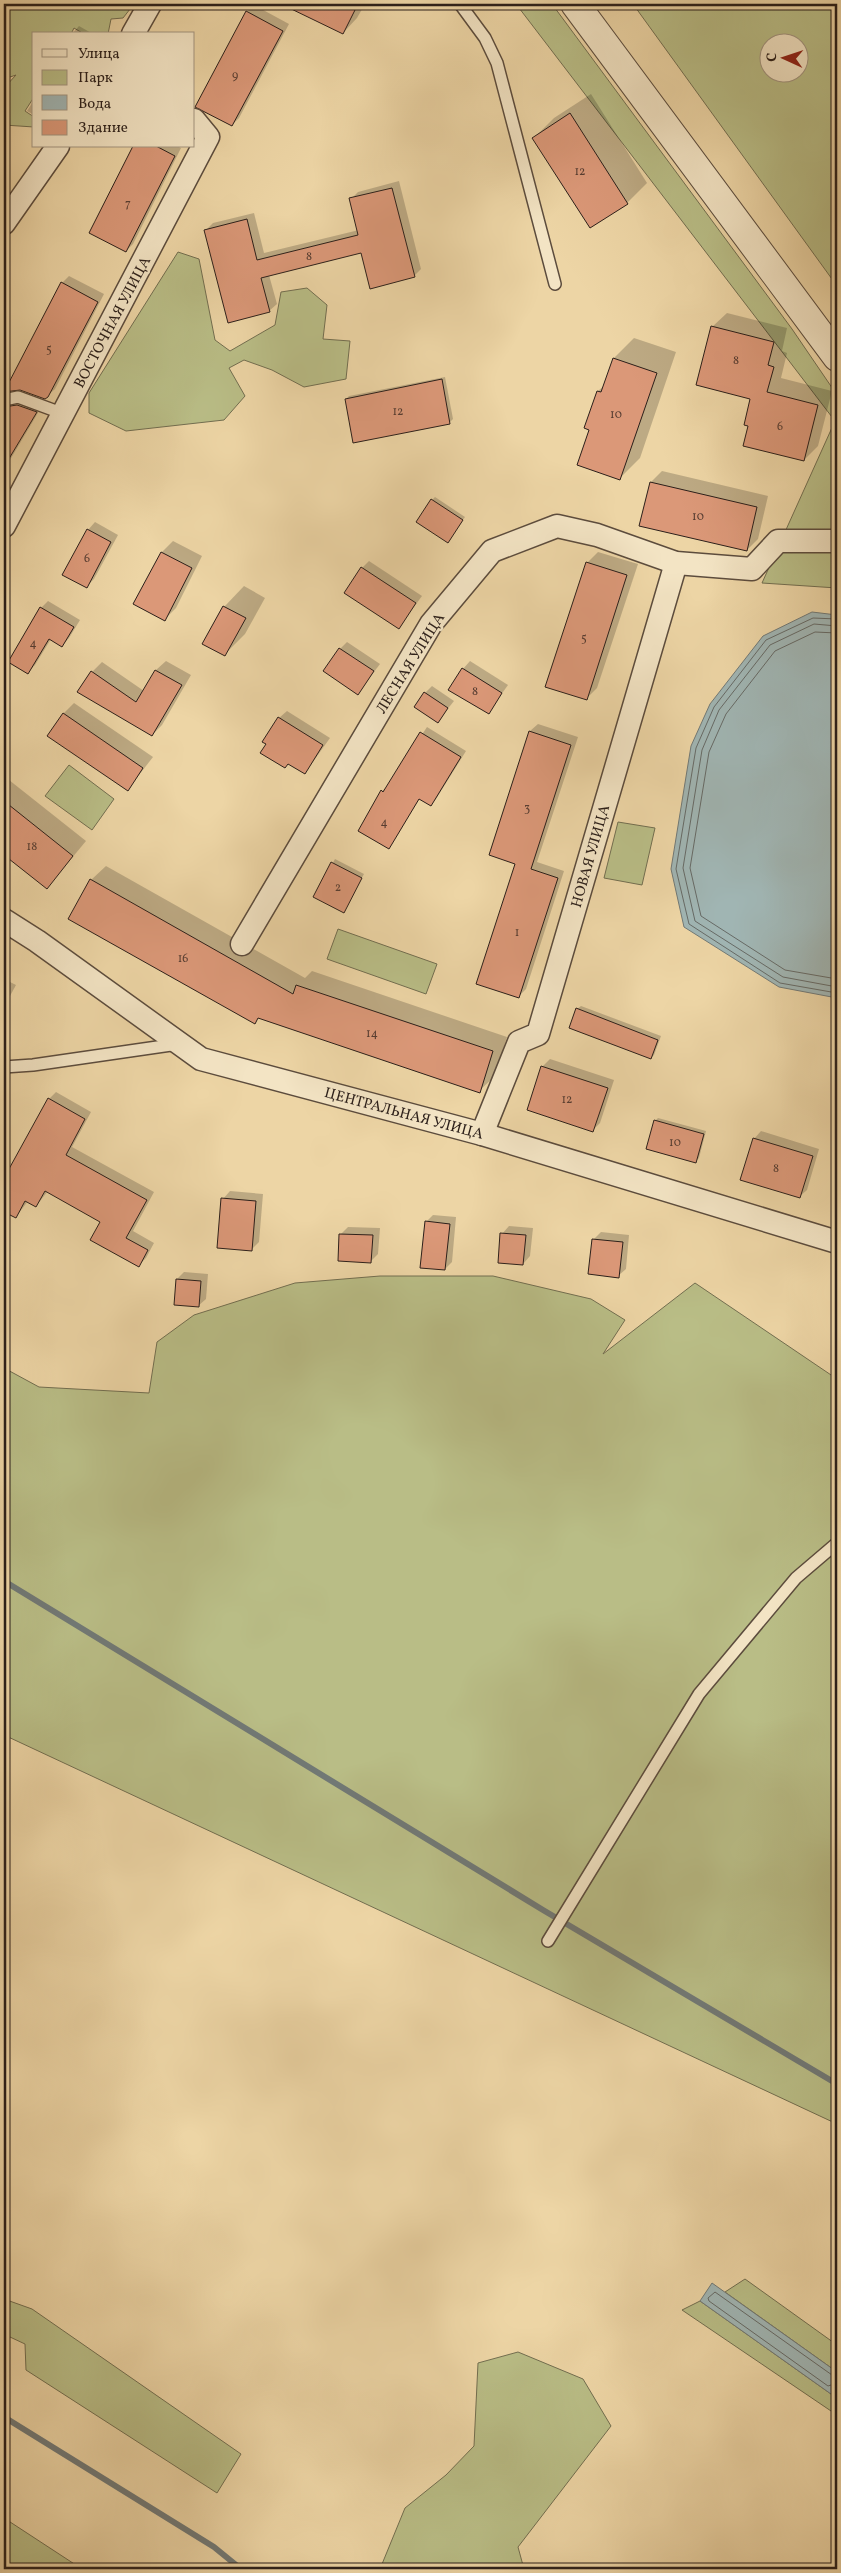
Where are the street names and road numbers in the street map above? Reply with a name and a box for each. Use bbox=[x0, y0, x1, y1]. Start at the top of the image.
street label: ВОСТОЧНАЯ УЛИЦА bbox=[70, 253, 157, 392]
street label: ЛЕСНАЯ УЛИЦА bbox=[372, 609, 451, 718]
street label: НОВАЯ УЛИЦА bbox=[567, 802, 616, 910]
street label: ЦЕНТРАЛЬНАЯ УЛИЦА bbox=[322, 1083, 486, 1146]

